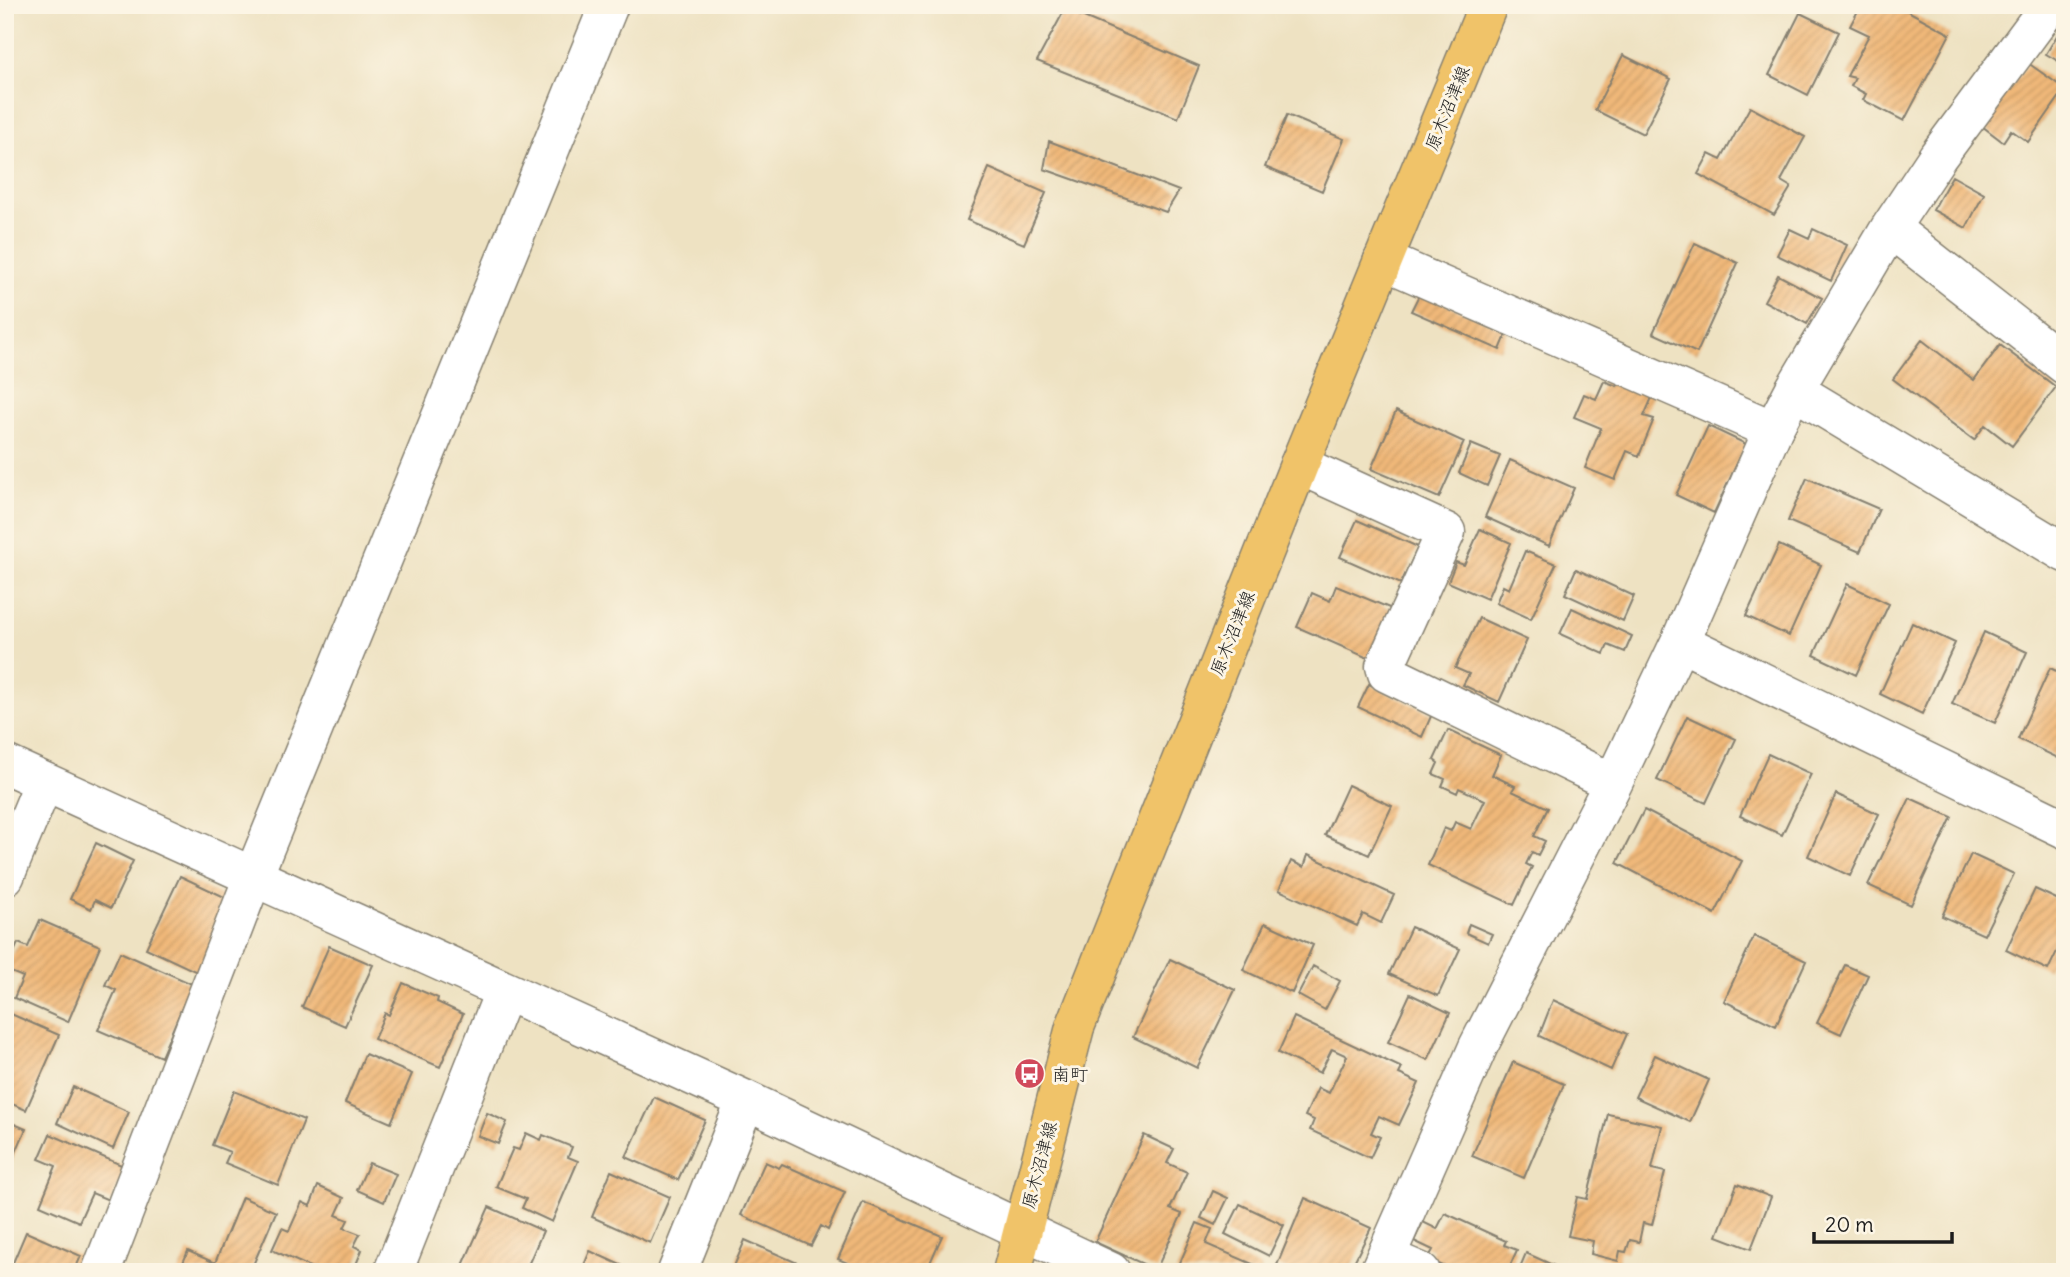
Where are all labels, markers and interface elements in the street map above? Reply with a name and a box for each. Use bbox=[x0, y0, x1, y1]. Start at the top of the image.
street label: 原木沼津線 bbox=[1419, 62, 1475, 154]
street label: 原木沼津線 bbox=[1204, 587, 1260, 679]
bus stop icon: 南町 bbox=[1012, 1057, 1046, 1091]
place label: 南町 bbox=[1052, 1063, 1088, 1086]
street label: 原木沼津線 bbox=[1016, 1119, 1062, 1211]
scale bar bbox=[1814, 1200, 1953, 1244]
text: 20 m bbox=[1825, 1211, 1874, 1238]

